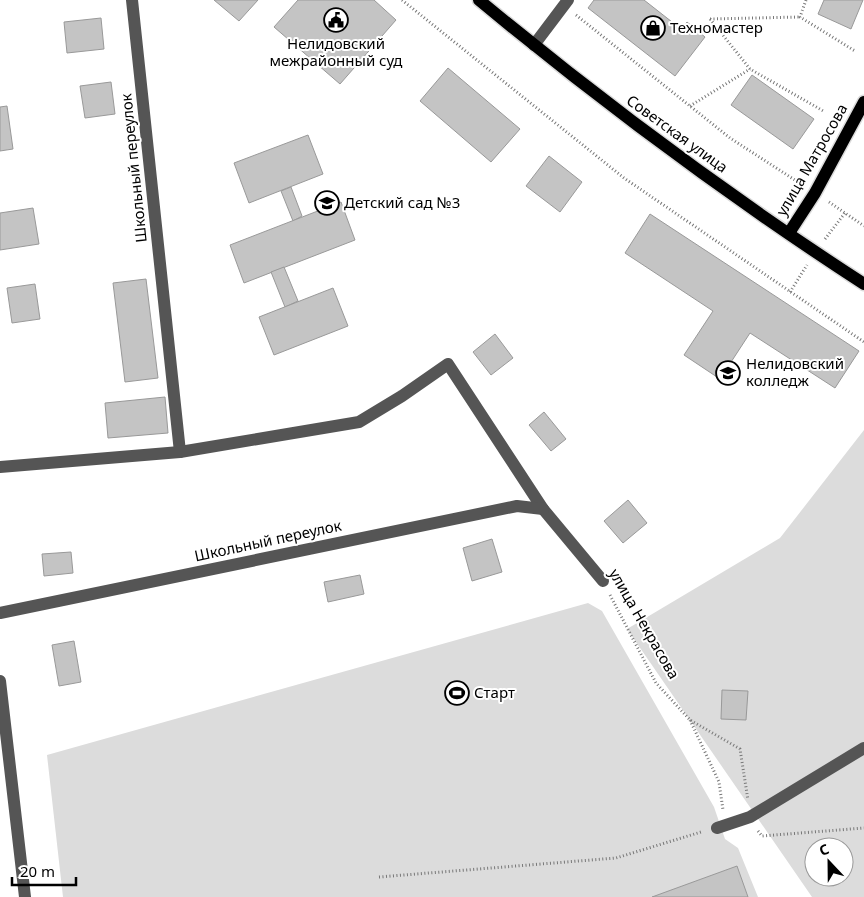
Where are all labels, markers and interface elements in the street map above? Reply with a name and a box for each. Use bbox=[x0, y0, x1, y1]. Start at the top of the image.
public building icon: Нелидовский межрайонный суд bbox=[323, 7, 349, 33]
shop icon: Техномастер bbox=[640, 15, 666, 41]
place label: Техномастер bbox=[670, 17, 763, 37]
place label: Нелидовский межрайонный суд bbox=[270, 33, 402, 70]
street label: Советская улица bbox=[623, 90, 732, 177]
street label: Школьный переулок bbox=[115, 93, 151, 244]
street label: улица Матросова bbox=[771, 100, 851, 219]
school or university icon: Детский сад №3 bbox=[314, 190, 340, 216]
place label: Детский сад №3 bbox=[344, 192, 460, 212]
place label: Нелидовский колледж bbox=[746, 353, 844, 390]
school or university icon: Нелидовский колледж bbox=[715, 360, 741, 386]
street label: Школьный переулок bbox=[192, 515, 343, 565]
street label: улица Некрасова bbox=[605, 565, 685, 682]
sports icon: Старт bbox=[444, 680, 470, 706]
place label: Старт bbox=[474, 682, 515, 702]
north arrow bbox=[804, 837, 854, 887]
text: С bbox=[816, 839, 832, 860]
scale bar bbox=[12, 854, 76, 886]
text: 20 m bbox=[20, 861, 55, 881]

